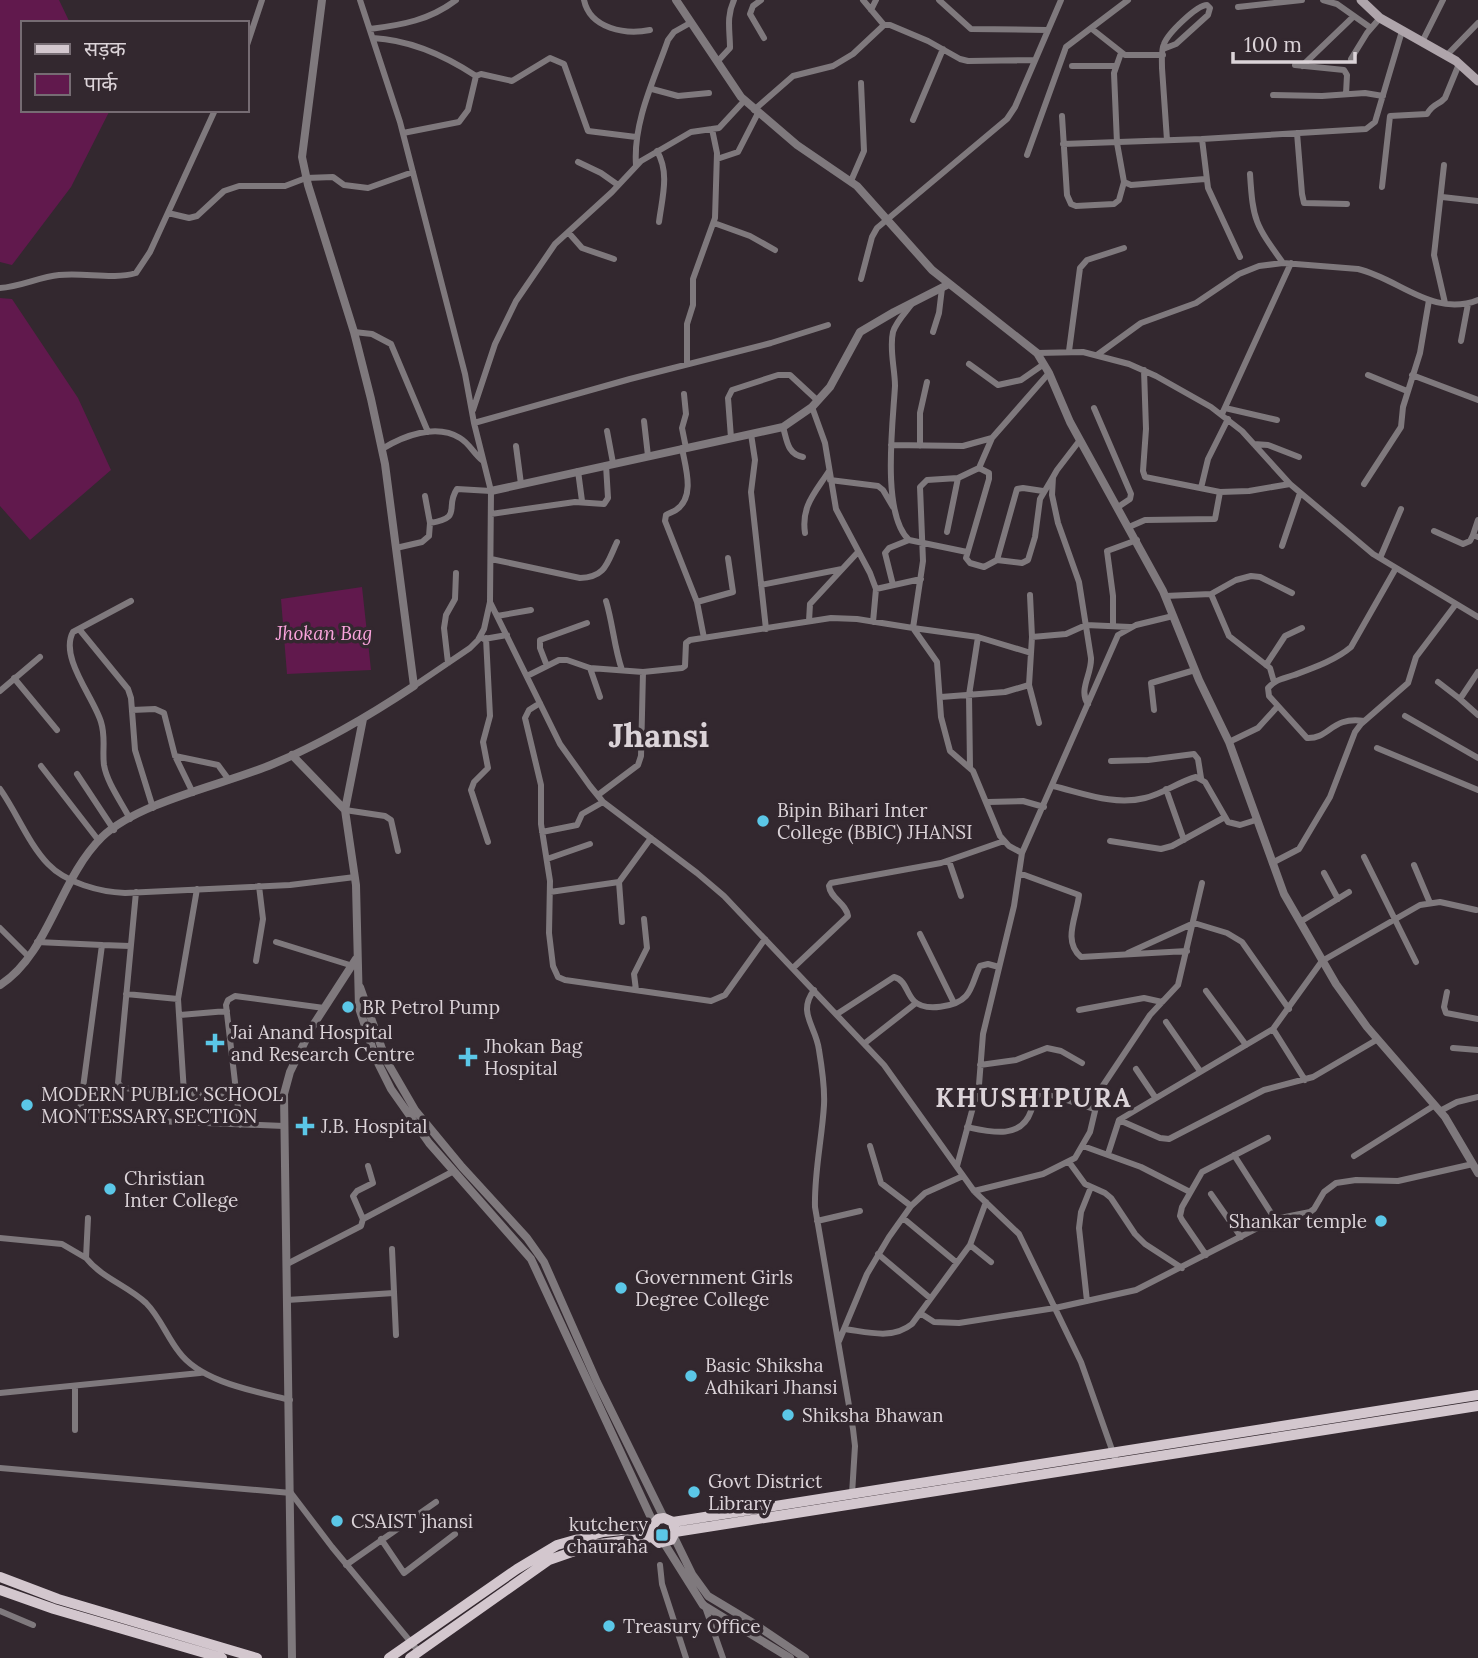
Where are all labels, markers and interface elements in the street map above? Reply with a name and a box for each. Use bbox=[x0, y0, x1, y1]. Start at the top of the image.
legend bbox=[21, 21, 248, 112]
scale bar bbox=[1233, 21, 1356, 65]
text: 100 m bbox=[1244, 31, 1302, 58]
text: सड़क bbox=[84, 35, 126, 62]
text: पार्क bbox=[84, 70, 118, 97]
park label: Jhokan Bag bbox=[275, 621, 372, 645]
district label: Jhansi bbox=[609, 714, 709, 756]
place label: Bipin Bihari Inter College (BBIC) JHANSI bbox=[777, 798, 973, 845]
marker: Bipin Bihari Inter College (BBIC) JHANSI bbox=[755, 813, 771, 829]
place label: BR Petrol Pump bbox=[362, 995, 500, 1019]
marker: BR Petrol Pump bbox=[340, 999, 356, 1015]
place label: Jai Anand Hospital and Research Centre bbox=[230, 1020, 415, 1066]
marker: Jai Anand Hospital and Research Centre bbox=[205, 1033, 225, 1053]
place label: Jhokan Bag Hospital bbox=[483, 1034, 583, 1080]
marker: Jhokan Bag Hospital bbox=[458, 1047, 478, 1067]
district label: KHUSHIPURA bbox=[935, 1081, 1133, 1114]
place label: MODERN PUBLIC SCHOOL MONTESSARY SECTION bbox=[41, 1082, 283, 1128]
marker: MODERN PUBLIC SCHOOL MONTESSARY SECTION bbox=[19, 1097, 35, 1113]
place label: J.B. Hospital bbox=[320, 1114, 427, 1138]
marker: J.B. Hospital bbox=[295, 1116, 315, 1136]
place label: Christian Inter College bbox=[124, 1166, 238, 1212]
marker: Christian Inter College bbox=[102, 1181, 118, 1197]
place label: Shankar temple bbox=[1229, 1209, 1367, 1233]
marker: Shankar temple bbox=[1373, 1213, 1389, 1229]
place label: Government Girls Degree College bbox=[635, 1265, 793, 1311]
marker: Government Girls Degree College bbox=[613, 1280, 629, 1296]
place label: Basic Shiksha Adhikari Jhansi bbox=[704, 1353, 838, 1399]
marker: Basic Shiksha Adhikari Jhansi bbox=[683, 1368, 699, 1384]
place label: Shiksha Bhawan bbox=[802, 1403, 944, 1427]
marker: Shiksha Bhawan bbox=[780, 1407, 796, 1423]
place label: Govt District Library bbox=[708, 1469, 823, 1515]
marker: Govt District Library bbox=[686, 1484, 702, 1500]
place label: CSAIST jhansi bbox=[351, 1509, 473, 1533]
place label: kutchery chauraha bbox=[566, 1512, 648, 1558]
marker: CSAIST jhansi bbox=[329, 1513, 345, 1529]
marker: kutchery chauraha bbox=[654, 1527, 670, 1543]
place label: Treasury Office bbox=[623, 1614, 761, 1638]
marker: Treasury Office bbox=[601, 1618, 617, 1634]

